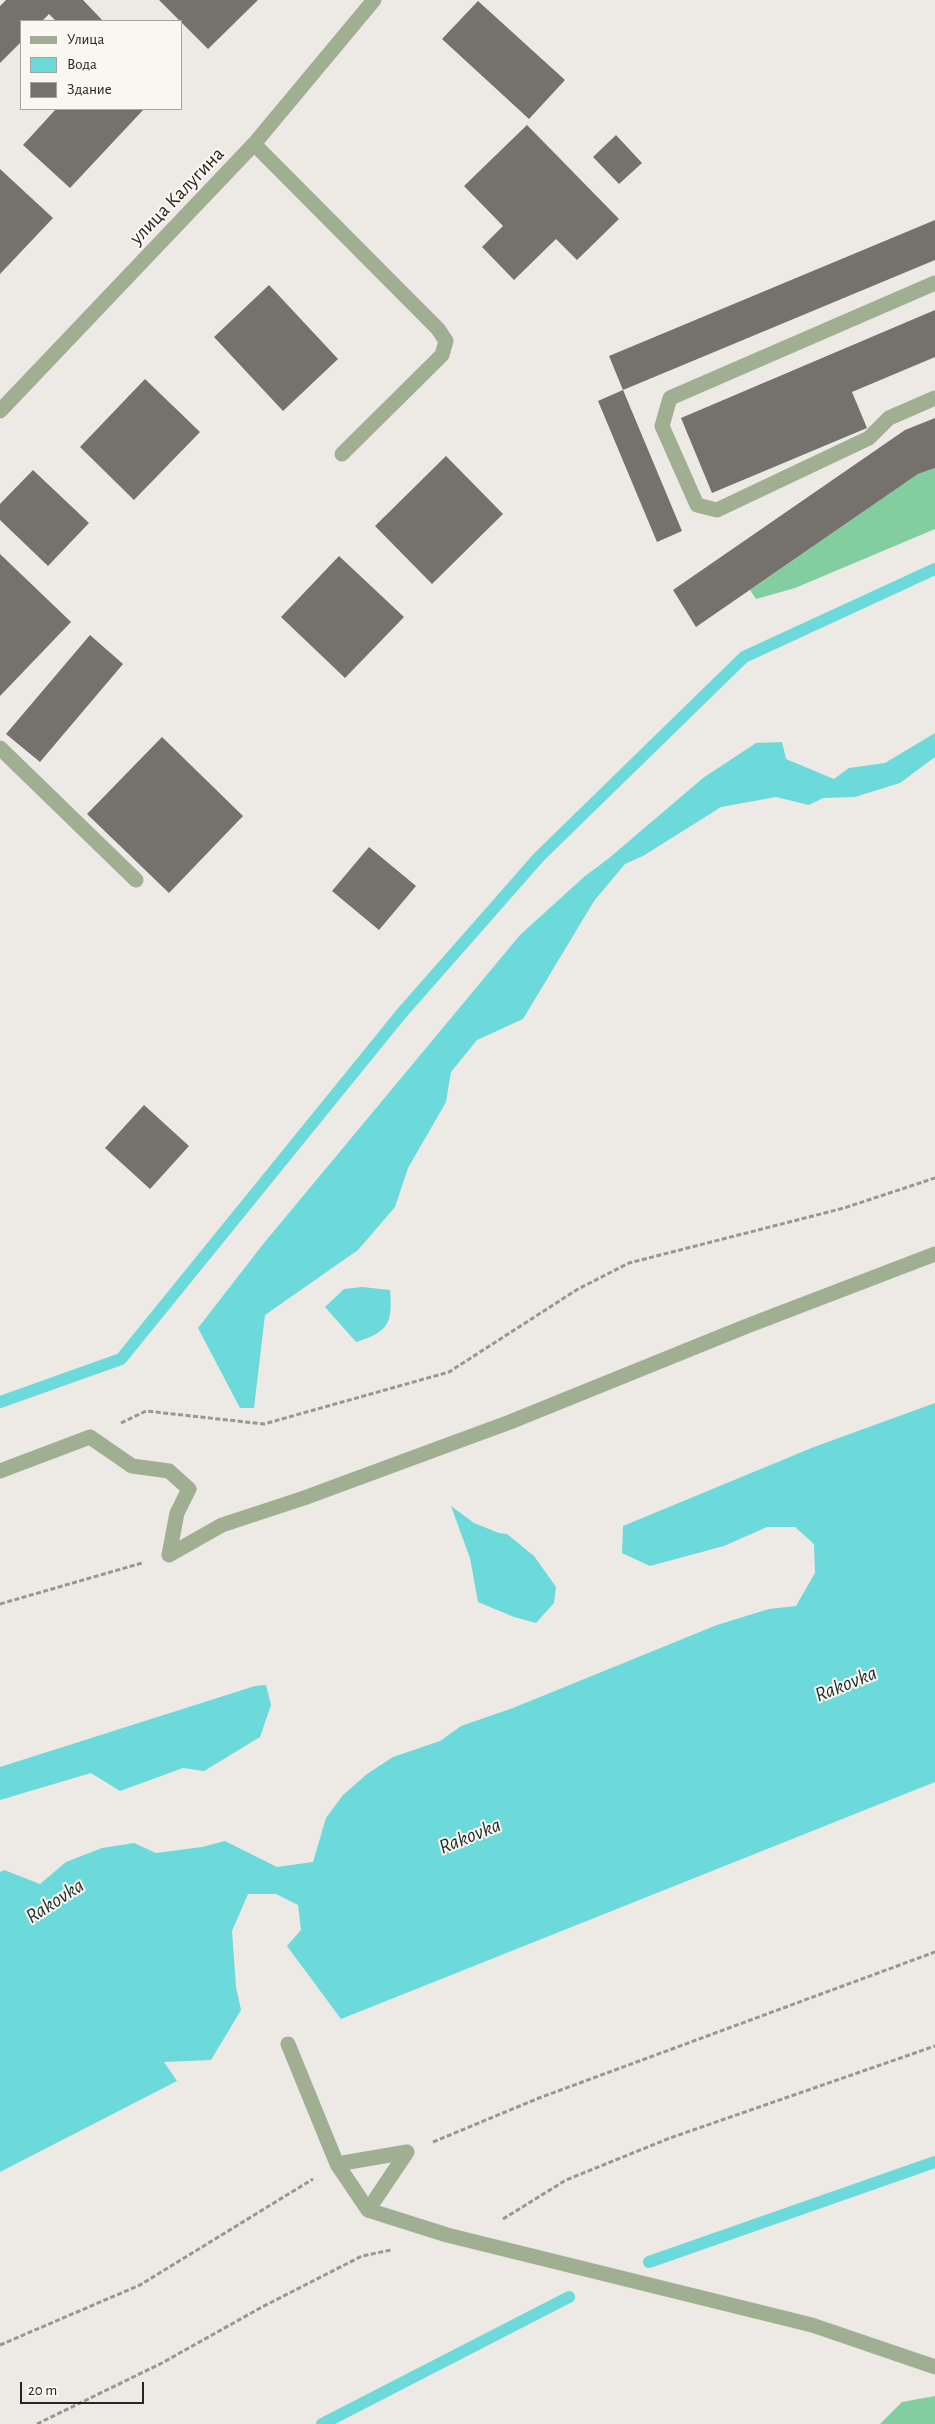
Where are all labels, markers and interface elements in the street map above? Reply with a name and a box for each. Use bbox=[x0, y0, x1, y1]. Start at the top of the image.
legend bbox=[20, 20, 182, 110]
text: Улица bbox=[67, 32, 104, 47]
text: Вода bbox=[67, 57, 97, 72]
text: Здание bbox=[67, 82, 112, 97]
street label: улица Калугина bbox=[125, 142, 229, 250]
water label: Rakovka bbox=[811, 1660, 881, 1708]
water label: Rakovka bbox=[435, 1812, 505, 1860]
water label: Rakovka bbox=[21, 1873, 89, 1929]
scale bar bbox=[22, 2372, 146, 2404]
text: 20 m bbox=[28, 2383, 57, 2398]

